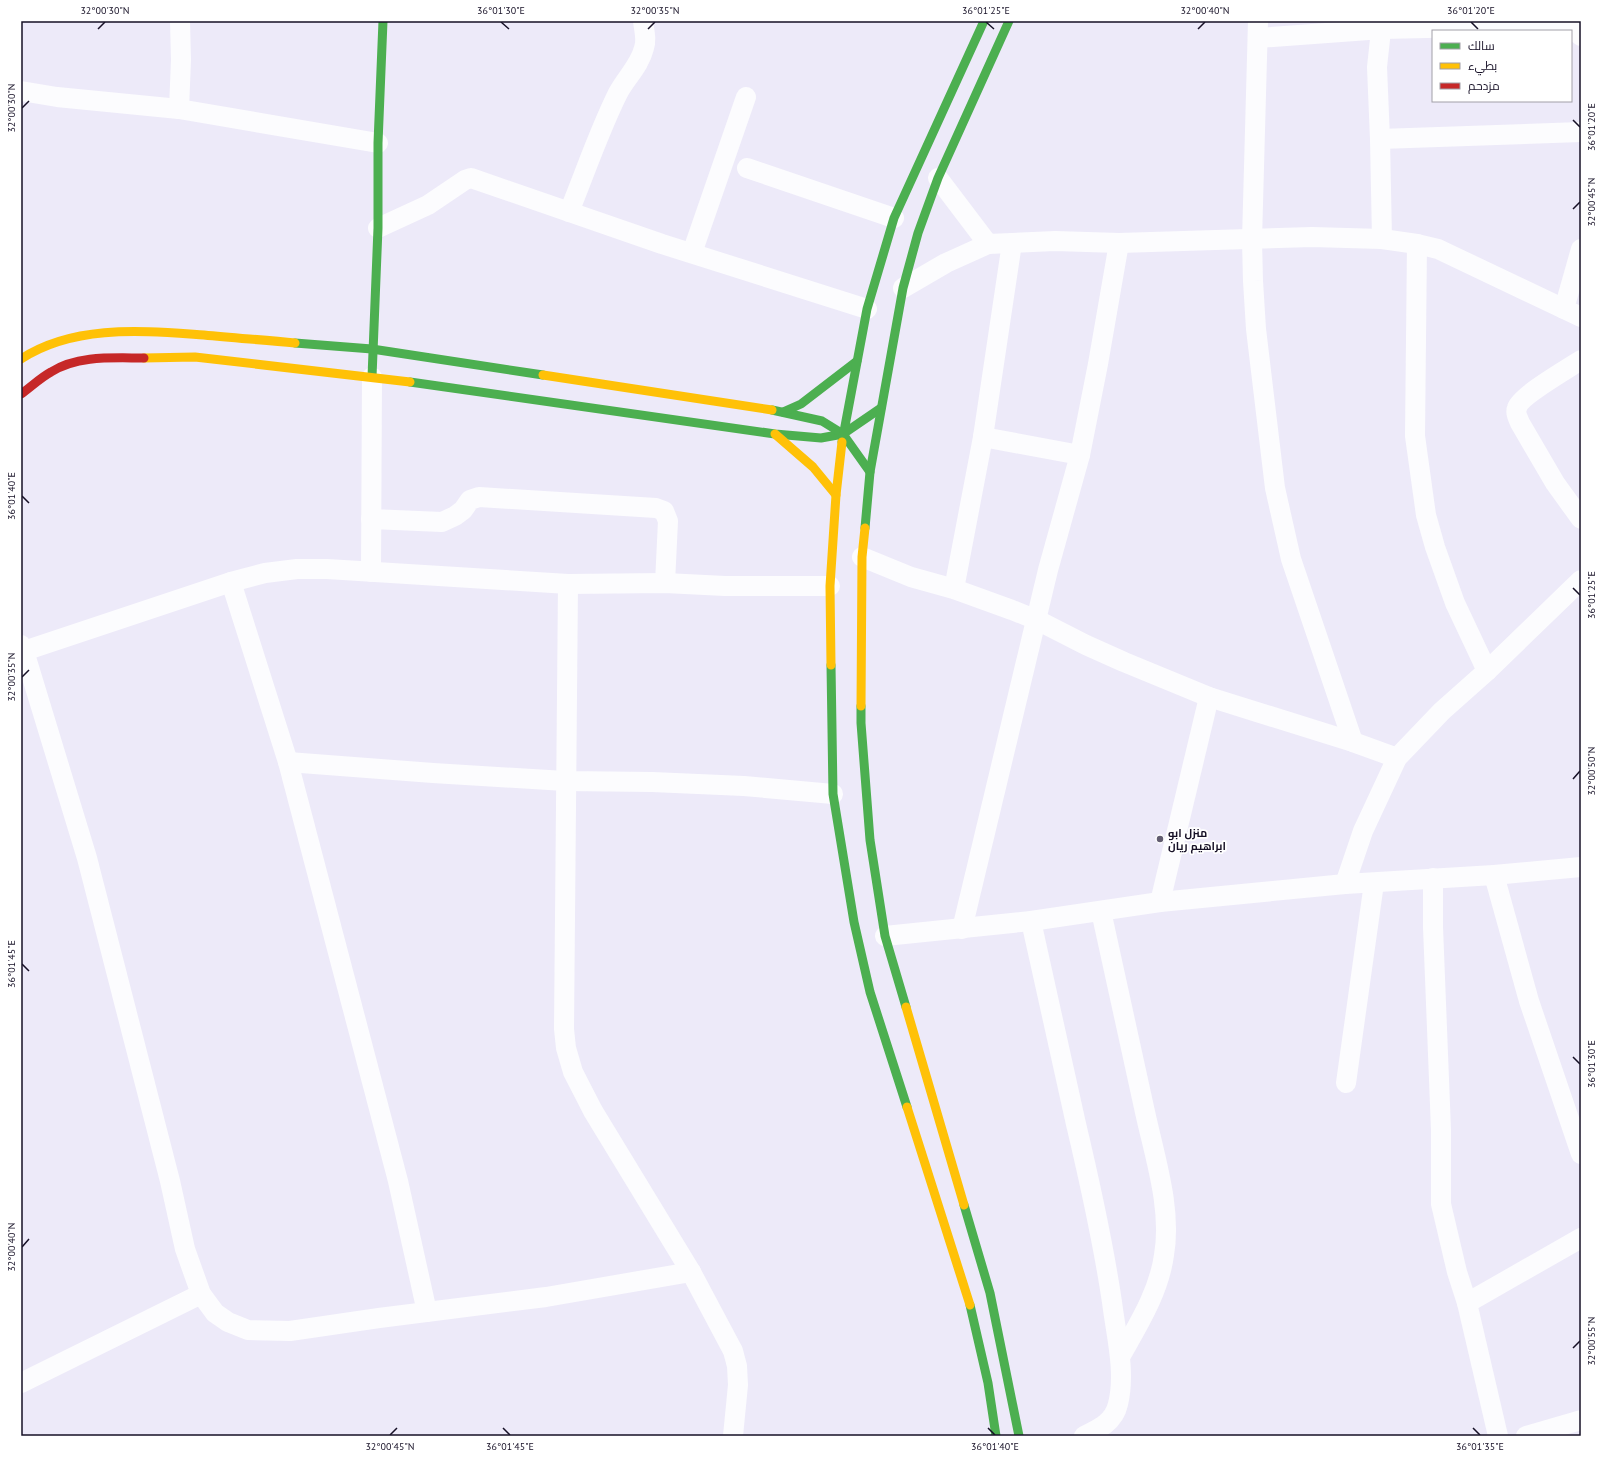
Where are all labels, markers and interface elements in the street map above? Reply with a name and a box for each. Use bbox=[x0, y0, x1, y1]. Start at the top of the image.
text: 32°00'30"N bbox=[80, 4, 130, 17]
text: 36°01'30"E bbox=[477, 4, 525, 17]
text: 32°00'35"N bbox=[630, 4, 680, 17]
text: 36°01'25"E bbox=[962, 4, 1010, 17]
text: 32°00'40"N bbox=[1180, 4, 1230, 17]
text: 36°01'20"E bbox=[1447, 4, 1495, 17]
legend bbox=[1432, 30, 1572, 102]
text: سالك bbox=[1468, 38, 1495, 53]
text: بطيء bbox=[1468, 58, 1497, 76]
text: مزدحم bbox=[1468, 78, 1500, 94]
text: 32°00'30"N bbox=[5, 83, 18, 133]
text: 36°01'20"E bbox=[1585, 103, 1598, 151]
text: 32°00'45"N bbox=[1585, 177, 1598, 227]
text: 36°01'40"E bbox=[5, 472, 18, 520]
text: 36°01'25"E bbox=[1585, 571, 1598, 619]
text: 32°00'35"N bbox=[5, 652, 18, 702]
text: 32°00'50"N bbox=[1585, 746, 1598, 796]
place label: منزل ابو ابراهيم ريان bbox=[1168, 826, 1226, 854]
marker: منزل ابو ابراهيم ريان bbox=[1155, 834, 1165, 844]
text: 36°01'45"E bbox=[5, 940, 18, 988]
text: 36°01'30"E bbox=[1585, 1040, 1598, 1088]
text: 32°00'40"N bbox=[5, 1222, 18, 1272]
text: 32°00'55"N bbox=[1585, 1316, 1598, 1366]
text: 32°00'45"N bbox=[365, 1440, 415, 1453]
text: 36°01'45"E bbox=[486, 1440, 534, 1453]
text: 36°01'40"E bbox=[971, 1440, 1019, 1453]
text: 36°01'35"E bbox=[1456, 1440, 1504, 1453]

